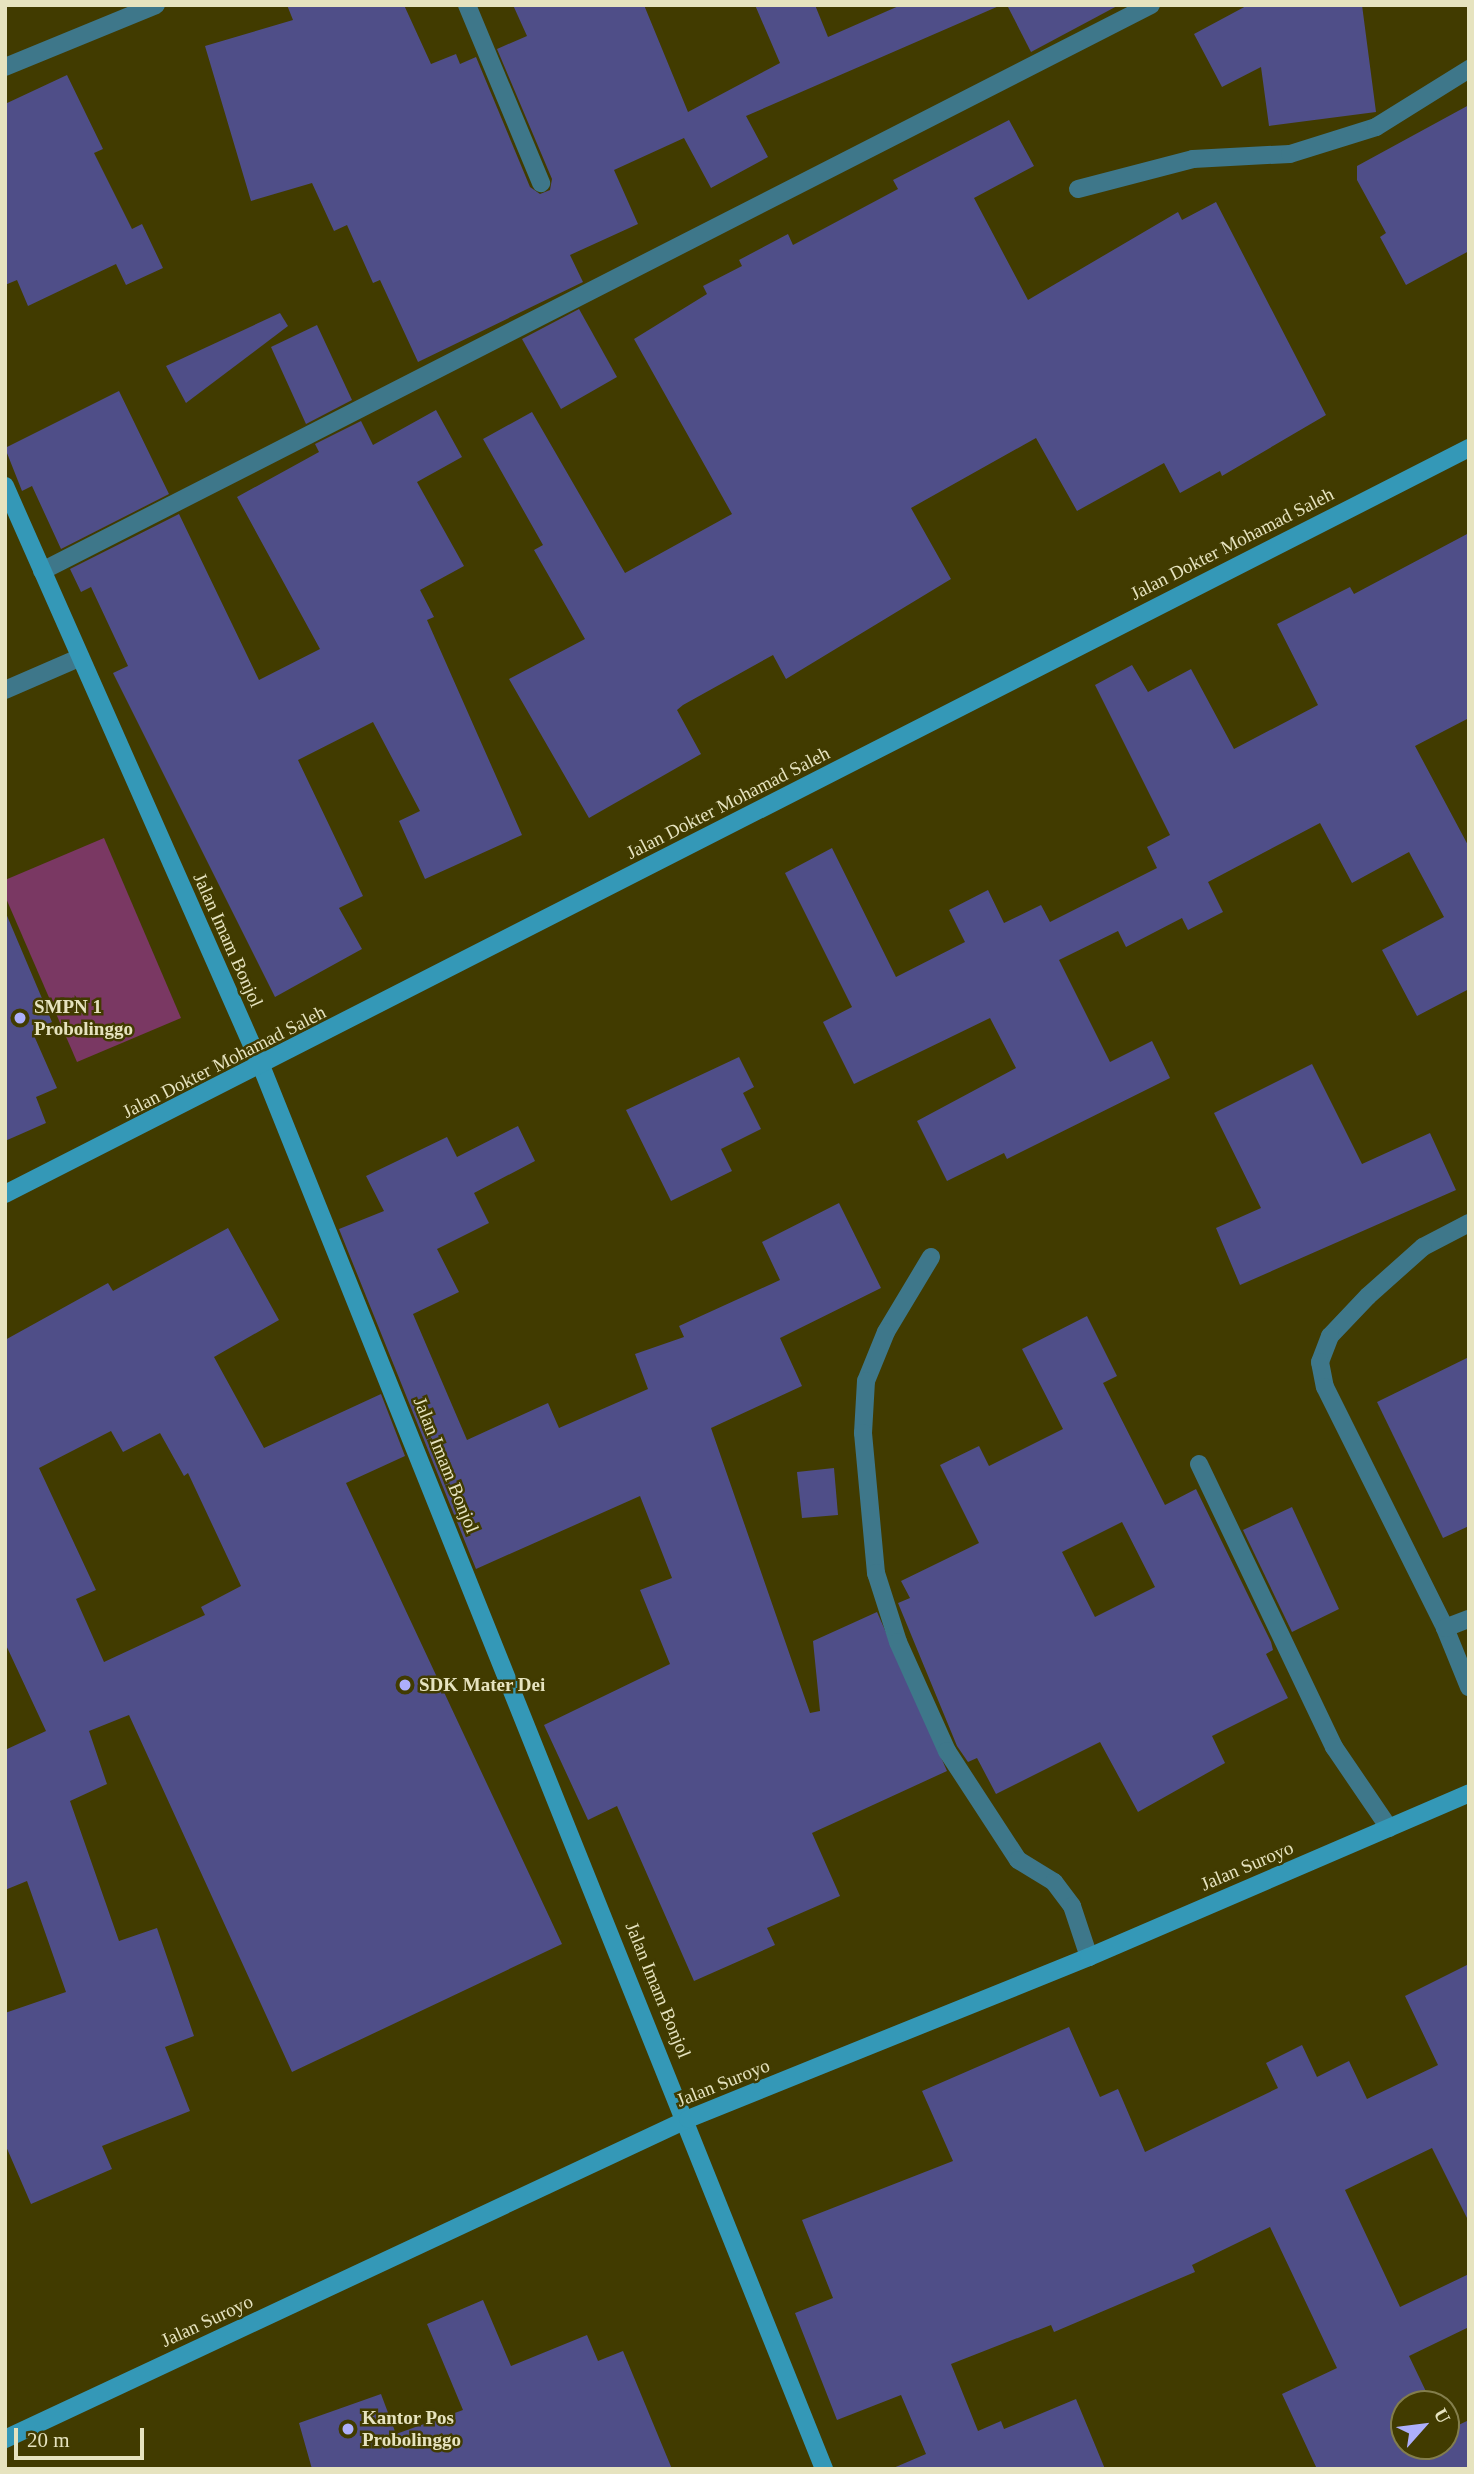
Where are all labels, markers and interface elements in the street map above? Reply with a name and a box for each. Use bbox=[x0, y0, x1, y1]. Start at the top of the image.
street label: Jalan Dokter Mohamad Saleh bbox=[1126, 483, 1338, 605]
street label: Jalan Dokter Mohamad Saleh bbox=[622, 742, 834, 864]
street label: Jalan Imam Bonjol bbox=[188, 869, 268, 1011]
place label: SMPN 1 Probolinggo bbox=[34, 996, 133, 1040]
street label: Jalan Dokter Mohamad Saleh bbox=[118, 1001, 330, 1123]
marker: SMPN 1 Probolinggo bbox=[12, 1010, 28, 1026]
street label: Jalan Imam Bonjol bbox=[408, 1394, 484, 1536]
place label: SDK Mater Dei bbox=[419, 1674, 546, 1696]
marker: SDK Mater Dei bbox=[397, 1677, 413, 1693]
street label: Jalan Suroyo bbox=[1197, 1836, 1297, 1896]
street label: Jalan Imam Bonjol bbox=[620, 1919, 696, 2061]
street label: Jalan Suroyo bbox=[673, 2054, 773, 2112]
street label: Jalan Suroyo bbox=[157, 2290, 257, 2352]
north arrow bbox=[1390, 2390, 1460, 2460]
text: U bbox=[1430, 2405, 1455, 2427]
place label: Kantor Pos Probolinggo bbox=[362, 2407, 461, 2451]
scale bar bbox=[18, 2414, 147, 2458]
marker: Kantor Pos Probolinggo bbox=[340, 2421, 356, 2437]
text: 20 m bbox=[27, 2428, 70, 2452]

